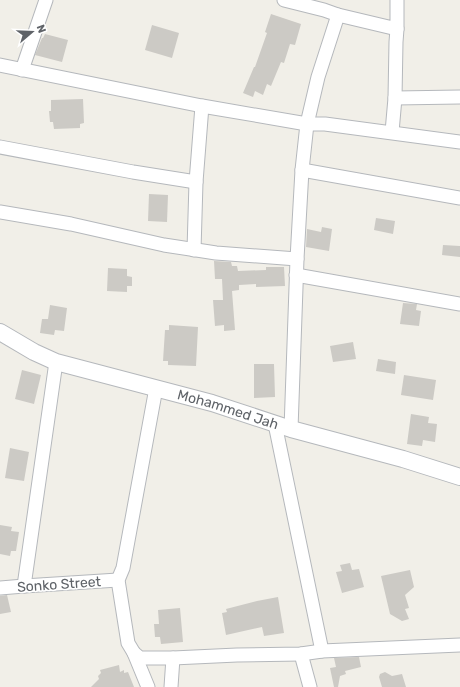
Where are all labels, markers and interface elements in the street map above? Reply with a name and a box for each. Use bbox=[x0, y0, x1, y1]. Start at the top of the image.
north arrow bbox=[12, 12, 52, 52]
text: N bbox=[34, 23, 48, 35]
street label: Mohammed Jah bbox=[175, 386, 281, 433]
street label: Sonko Street bbox=[17, 573, 102, 596]

